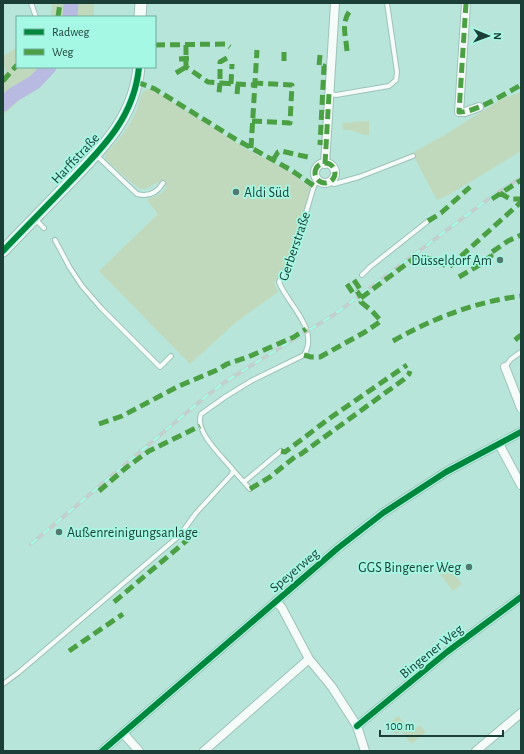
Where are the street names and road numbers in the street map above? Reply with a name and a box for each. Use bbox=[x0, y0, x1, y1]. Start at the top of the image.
street label: Harffstraße bbox=[49, 131, 102, 187]
street label: Gerberstraße bbox=[277, 210, 313, 283]
street label: Speyerweg bbox=[267, 546, 322, 595]
street label: Bingener Weg bbox=[397, 622, 466, 681]

